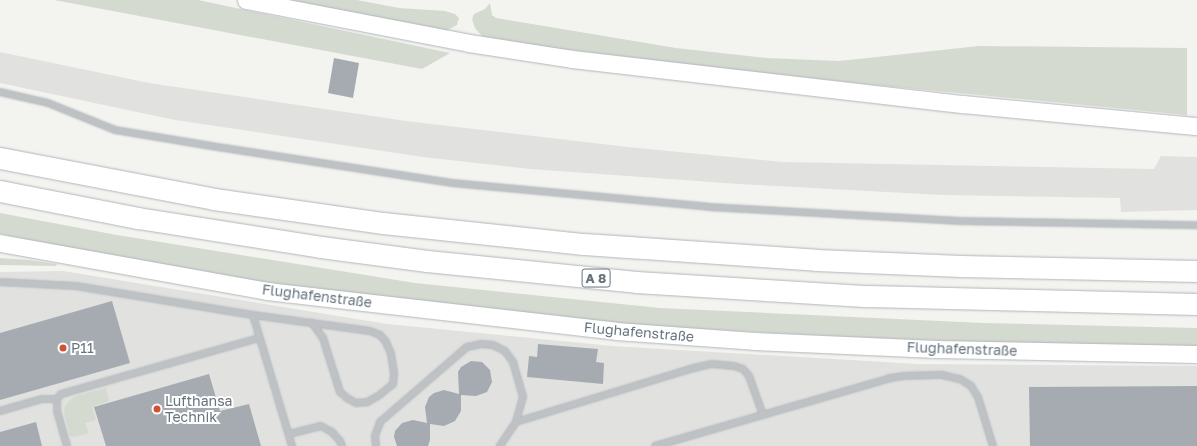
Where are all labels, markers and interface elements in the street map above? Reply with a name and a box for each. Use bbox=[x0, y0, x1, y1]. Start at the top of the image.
road number: A 8 bbox=[581, 267, 611, 289]
street label: Flughafenstraße bbox=[261, 281, 373, 311]
street label: Flughafenstraße bbox=[583, 319, 695, 345]
street label: Flughafenstraße bbox=[906, 339, 1018, 359]
place label: P11 bbox=[71, 340, 94, 356]
marker: P11 bbox=[58, 343, 68, 353]
place label: Lufthansa Technik bbox=[165, 393, 232, 426]
marker: Lufthansa Technik bbox=[152, 404, 162, 414]

